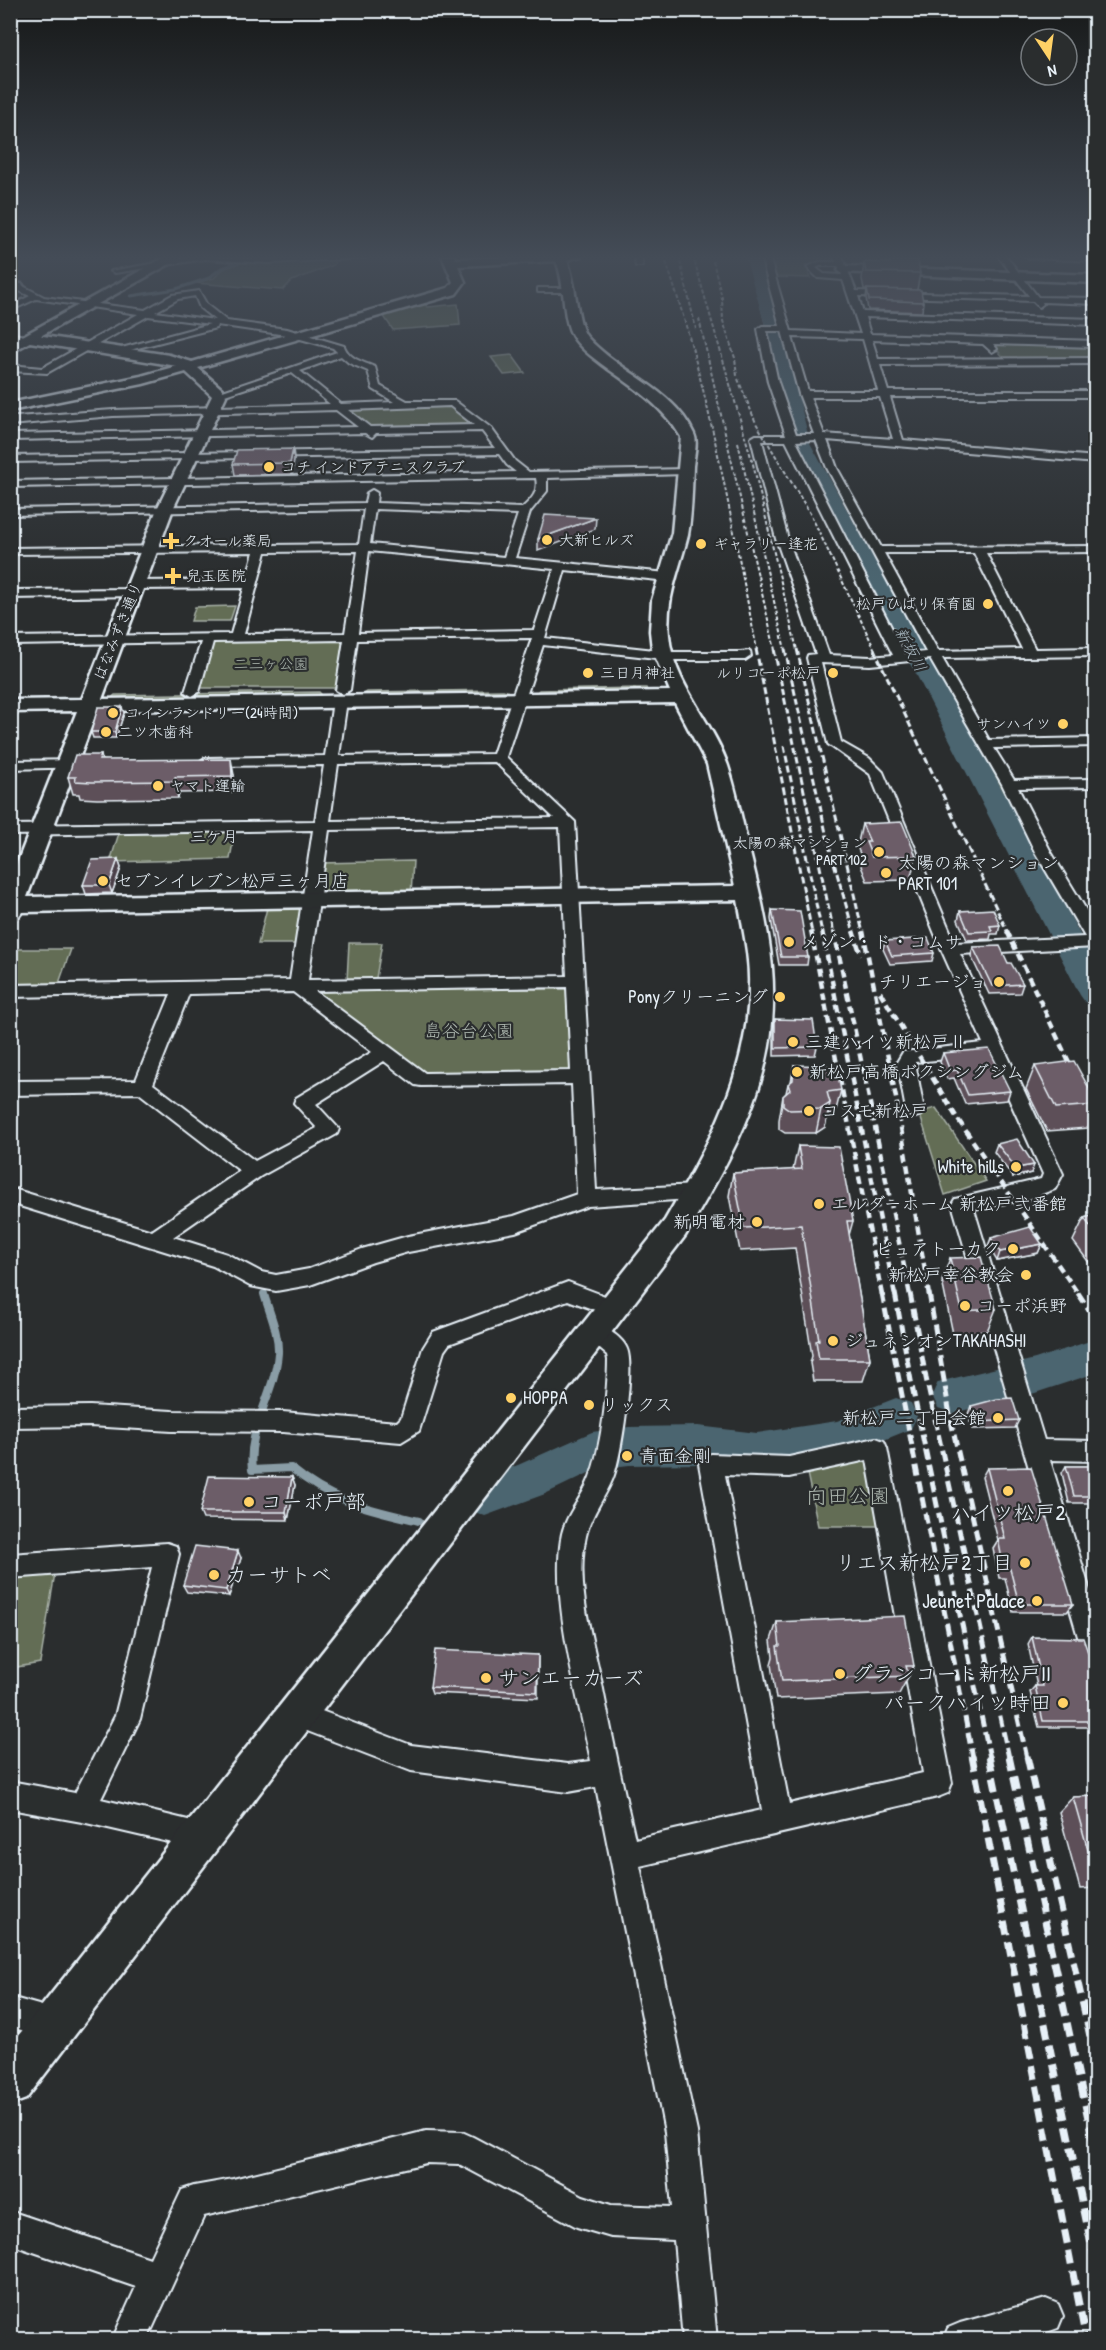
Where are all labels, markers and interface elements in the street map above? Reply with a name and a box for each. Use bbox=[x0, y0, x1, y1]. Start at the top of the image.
north arrow bbox=[1019, 27, 1079, 87]
text: N bbox=[1045, 60, 1059, 83]
place label: コチ インドアテニスクラブ bbox=[281, 456, 465, 477]
marker: コチ インドアテニスクラブ bbox=[262, 460, 276, 474]
place label: 大新ヒルズ bbox=[559, 529, 634, 550]
place label: クオール薬局 bbox=[183, 530, 272, 551]
marker: 大新ヒルズ bbox=[540, 533, 554, 547]
place label: ギャラリー逢花 bbox=[713, 533, 818, 554]
marker: クオール薬局 bbox=[164, 534, 178, 548]
marker: ギャラリー逢花 bbox=[694, 537, 708, 551]
place label: 兒玉医院 bbox=[186, 565, 246, 586]
marker: 兒玉医院 bbox=[164, 567, 182, 585]
street label: はなみずき通り bbox=[88, 578, 147, 683]
place label: 松戸ひばり保育園 bbox=[856, 593, 976, 614]
marker: 松戸ひばり保育園 bbox=[981, 597, 995, 611]
water label: 新坂川 bbox=[890, 623, 932, 675]
park label: 二三ヶ公園 bbox=[233, 653, 309, 674]
place label: 三日月神社 bbox=[600, 662, 675, 683]
place label: ルリコーポ松戸 bbox=[716, 662, 821, 683]
marker: 三日月神社 bbox=[581, 666, 595, 680]
marker: ルリコーポ松戸 bbox=[826, 666, 840, 680]
place label: コインランドリー(24時間) bbox=[125, 702, 298, 723]
marker: コインランドリー(24時間) bbox=[106, 706, 120, 720]
place label: サンハイツ bbox=[977, 713, 1051, 734]
marker: サンハイツ bbox=[1056, 717, 1070, 731]
place label: 二ツ木歯科 bbox=[118, 721, 193, 742]
marker: 二ツ木歯科 bbox=[99, 725, 113, 739]
place label: ヤマト運輸 bbox=[170, 775, 245, 796]
marker: ヤマト運輸 bbox=[151, 779, 165, 793]
district label: 三ケ月 bbox=[190, 825, 238, 847]
place label: 太陽の森マンション PART 102 bbox=[733, 832, 867, 870]
marker: 太陽の森マンション PART 102 bbox=[872, 845, 886, 859]
place label: 太陽の森マンション PART 101 bbox=[898, 850, 1059, 896]
marker: 太陽の森マンション PART 101 bbox=[879, 866, 893, 880]
place label: セブンイレブン松戸三ヶ月店 bbox=[115, 868, 349, 893]
marker: セブンイレブン松戸三ヶ月店 bbox=[96, 874, 110, 888]
place label: メゾン・ド・コムサ bbox=[801, 929, 963, 954]
marker: メゾン・ド・コムサ bbox=[782, 935, 796, 949]
place label: チリエージョ bbox=[879, 969, 987, 994]
marker: チリエージョ bbox=[992, 975, 1006, 989]
place label: Ponyクリーニング bbox=[628, 984, 768, 1009]
marker: Ponyクリーニング bbox=[773, 990, 787, 1004]
park label: 島谷台公園 bbox=[424, 1018, 514, 1043]
place label: 三建ハイツ新松戸Ⅱ bbox=[805, 1029, 967, 1054]
marker: 三建ハイツ新松戸Ⅱ bbox=[786, 1035, 800, 1049]
place label: 新松戸高橋ボクシングジム bbox=[809, 1059, 1024, 1084]
marker: 新松戸高橋ボクシングジム bbox=[790, 1065, 804, 1079]
place label: コスモ新松戸 bbox=[821, 1098, 928, 1123]
marker: コスモ新松戸 bbox=[802, 1104, 816, 1118]
place label: White hills bbox=[938, 1154, 1004, 1179]
marker: White hills bbox=[1009, 1160, 1023, 1174]
place label: エルダーホーム 新松戸弐番館 bbox=[831, 1191, 1067, 1216]
marker: エルダーホーム 新松戸弐番館 bbox=[812, 1197, 826, 1211]
place label: 新明電材 bbox=[673, 1209, 745, 1234]
marker: 新明電材 bbox=[750, 1215, 764, 1229]
place label: ピュアトーカク bbox=[875, 1236, 1001, 1261]
marker: ピュアトーカク bbox=[1006, 1242, 1020, 1256]
place label: 新松戸幸谷教会 bbox=[888, 1262, 1014, 1287]
marker: 新松戸幸谷教会 bbox=[1019, 1268, 1033, 1282]
place label: コーポ浜野 bbox=[977, 1293, 1067, 1318]
marker: コーポ浜野 bbox=[958, 1299, 972, 1313]
place label: ジュネシオンTAKAHASHI bbox=[845, 1328, 1027, 1353]
marker: ジュネシオンTAKAHASHI bbox=[826, 1334, 840, 1348]
place label: HOPPA bbox=[523, 1385, 568, 1410]
marker: HOPPA bbox=[504, 1391, 518, 1405]
place label: リックス bbox=[601, 1392, 673, 1417]
marker: リックス bbox=[582, 1398, 596, 1412]
place label: 新松戸二丁目会館 bbox=[842, 1405, 986, 1430]
marker: 新松戸二丁目会館 bbox=[991, 1411, 1005, 1425]
place label: 青面金剛 bbox=[639, 1443, 711, 1468]
marker: 青面金剛 bbox=[620, 1449, 634, 1463]
park label: 向田公園 bbox=[806, 1481, 890, 1510]
marker: ハイツ松戸2 bbox=[1001, 1484, 1015, 1498]
place label: コーポ戸部 bbox=[261, 1487, 366, 1516]
marker: コーポ戸部 bbox=[242, 1495, 256, 1509]
place label: ハイツ松戸2 bbox=[951, 1498, 1066, 1527]
place label: リエス新松戸2丁目 bbox=[835, 1548, 1013, 1577]
marker: リエス新松戸2丁目 bbox=[1018, 1556, 1032, 1570]
place label: カーサトベ bbox=[226, 1560, 332, 1589]
marker: カーサトベ bbox=[207, 1568, 221, 1582]
place label: Jeunet Palace bbox=[922, 1586, 1025, 1615]
marker: Jeunet Palace bbox=[1030, 1594, 1044, 1608]
place label: グランコート新松戸II bbox=[852, 1659, 1051, 1688]
place label: サンエーカーズ bbox=[498, 1663, 643, 1692]
marker: グランコート新松戸II bbox=[833, 1667, 847, 1681]
marker: サンエーカーズ bbox=[479, 1671, 493, 1685]
place label: パークハイツ時田 bbox=[883, 1688, 1051, 1717]
marker: パークハイツ時田 bbox=[1056, 1696, 1070, 1710]

